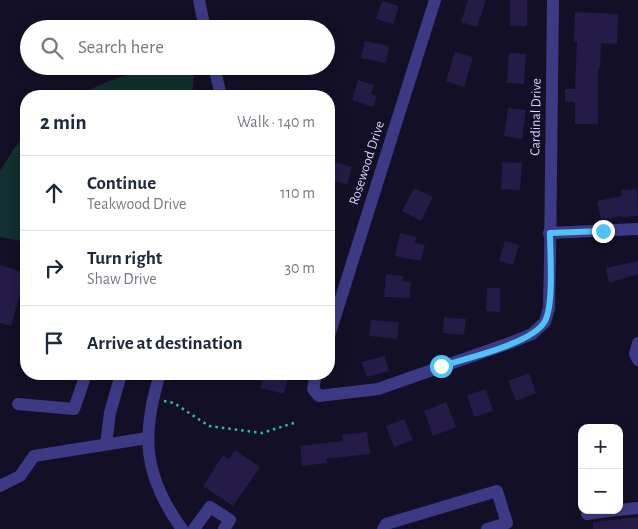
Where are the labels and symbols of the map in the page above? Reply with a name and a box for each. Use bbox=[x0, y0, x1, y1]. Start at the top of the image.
street label: Cardinal Drive bbox=[528, 78, 544, 156]
street label: Rosewood Drive bbox=[347, 119, 387, 207]
route end bbox=[592, 220, 615, 243]
route start bbox=[430, 355, 453, 378]

